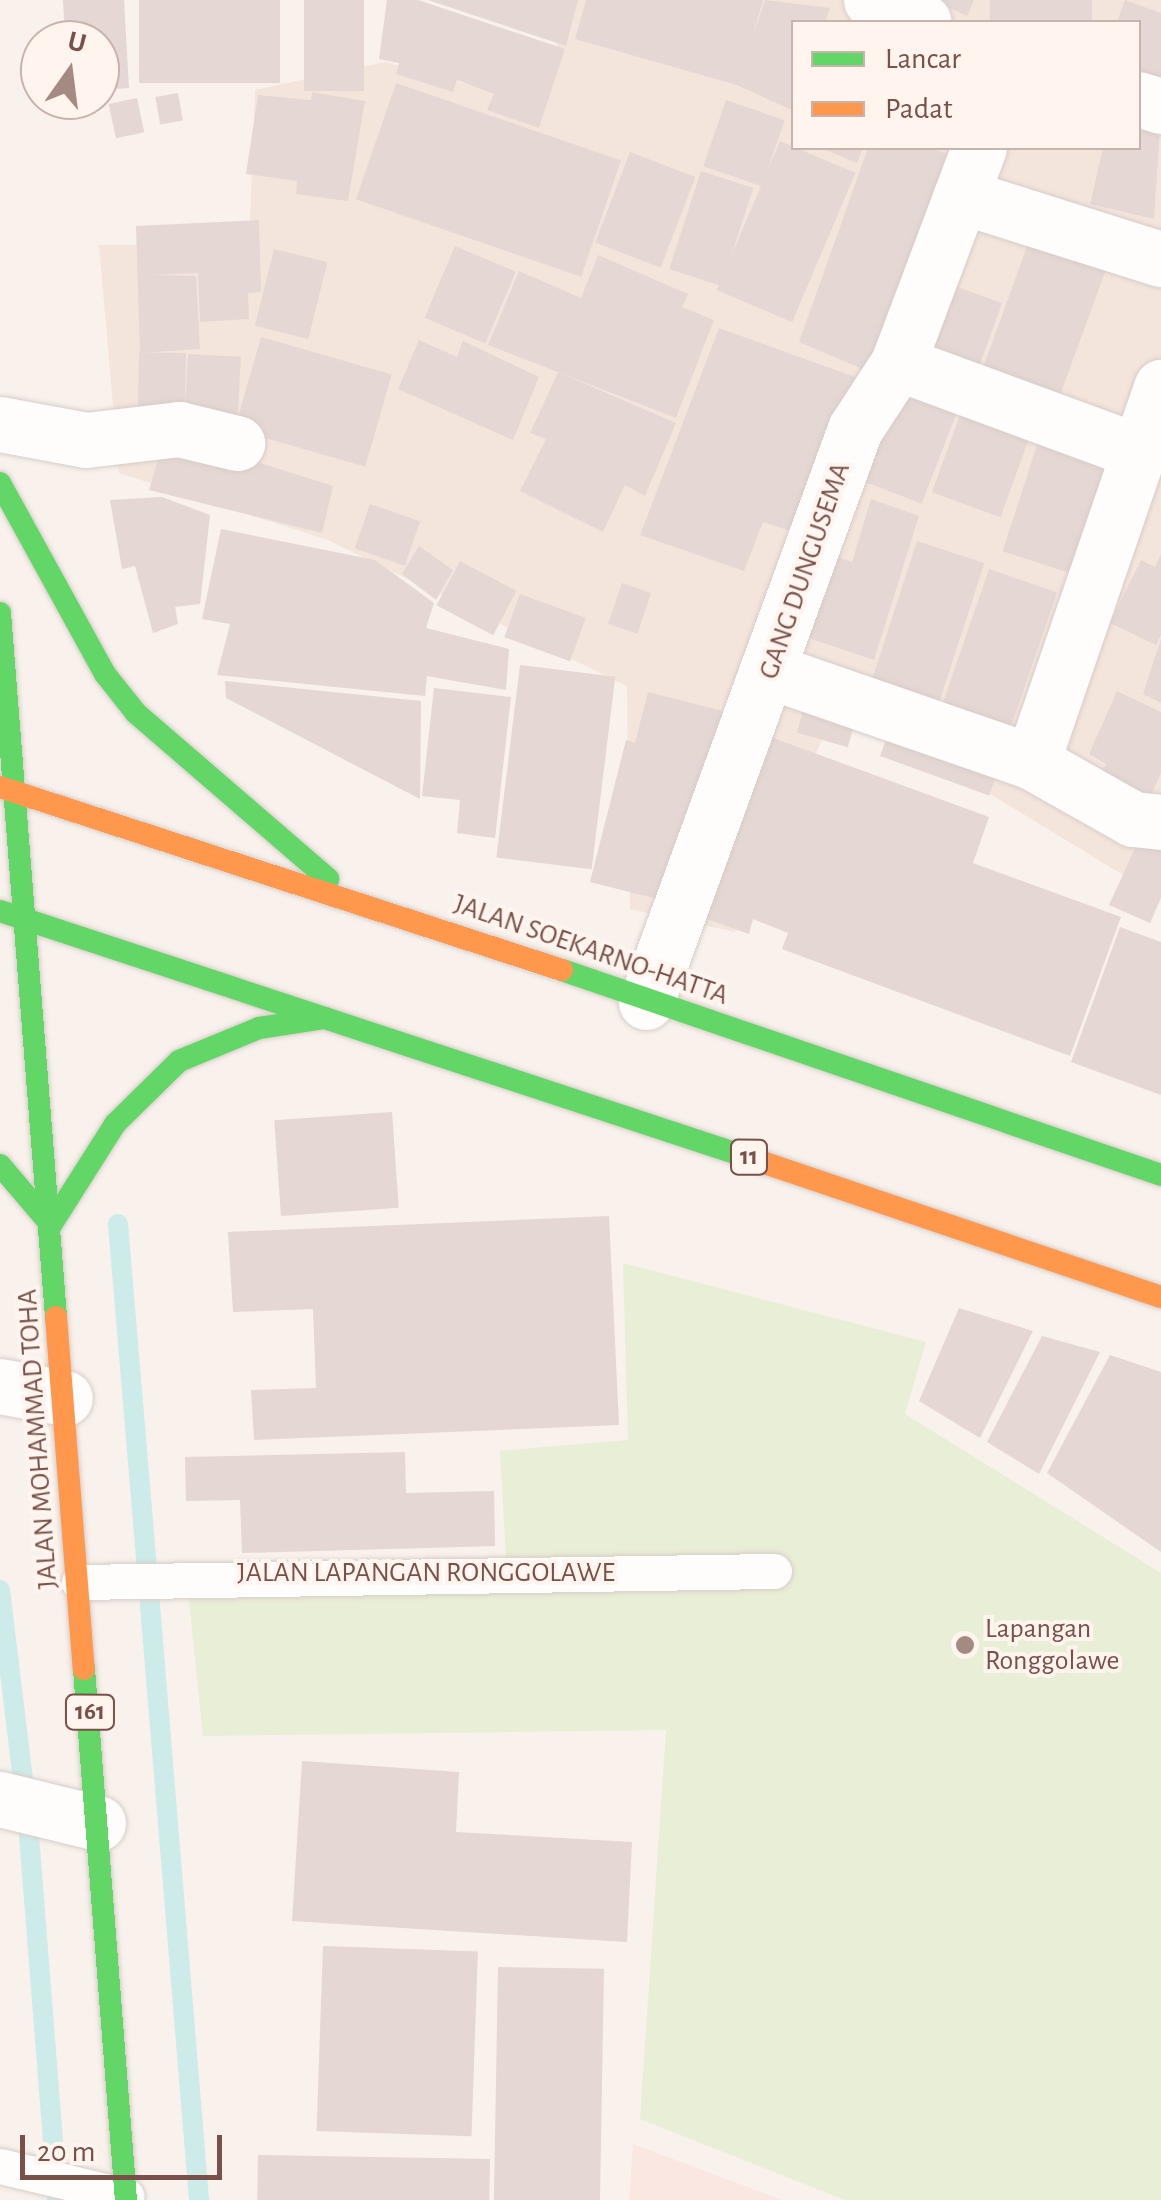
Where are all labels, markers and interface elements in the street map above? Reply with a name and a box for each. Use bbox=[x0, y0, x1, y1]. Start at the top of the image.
north arrow bbox=[20, 20, 120, 120]
legend bbox=[791, 20, 1141, 150]
text: U bbox=[65, 27, 89, 59]
text: Lancar bbox=[885, 44, 961, 74]
text: Padat bbox=[885, 94, 953, 124]
street label: GANG DUNGUSEMA bbox=[752, 458, 858, 684]
street label: JALAN SOEKARNO-HATTA bbox=[449, 887, 733, 1013]
road number: 11 bbox=[729, 1137, 769, 1177]
street label: JALAN MOHAMMAD TOHA bbox=[11, 1288, 65, 1590]
street label: JALAN LAPANGAN RONGGOLAWE bbox=[237, 1556, 615, 1590]
place label: Lapangan Ronggolawe bbox=[985, 1612, 1119, 1678]
marker: Lapangan Ronggolawe bbox=[954, 1634, 976, 1656]
road number: 161 bbox=[62, 1692, 118, 1732]
scale bar bbox=[25, 2115, 228, 2177]
text: 20 m bbox=[37, 2137, 95, 2167]

